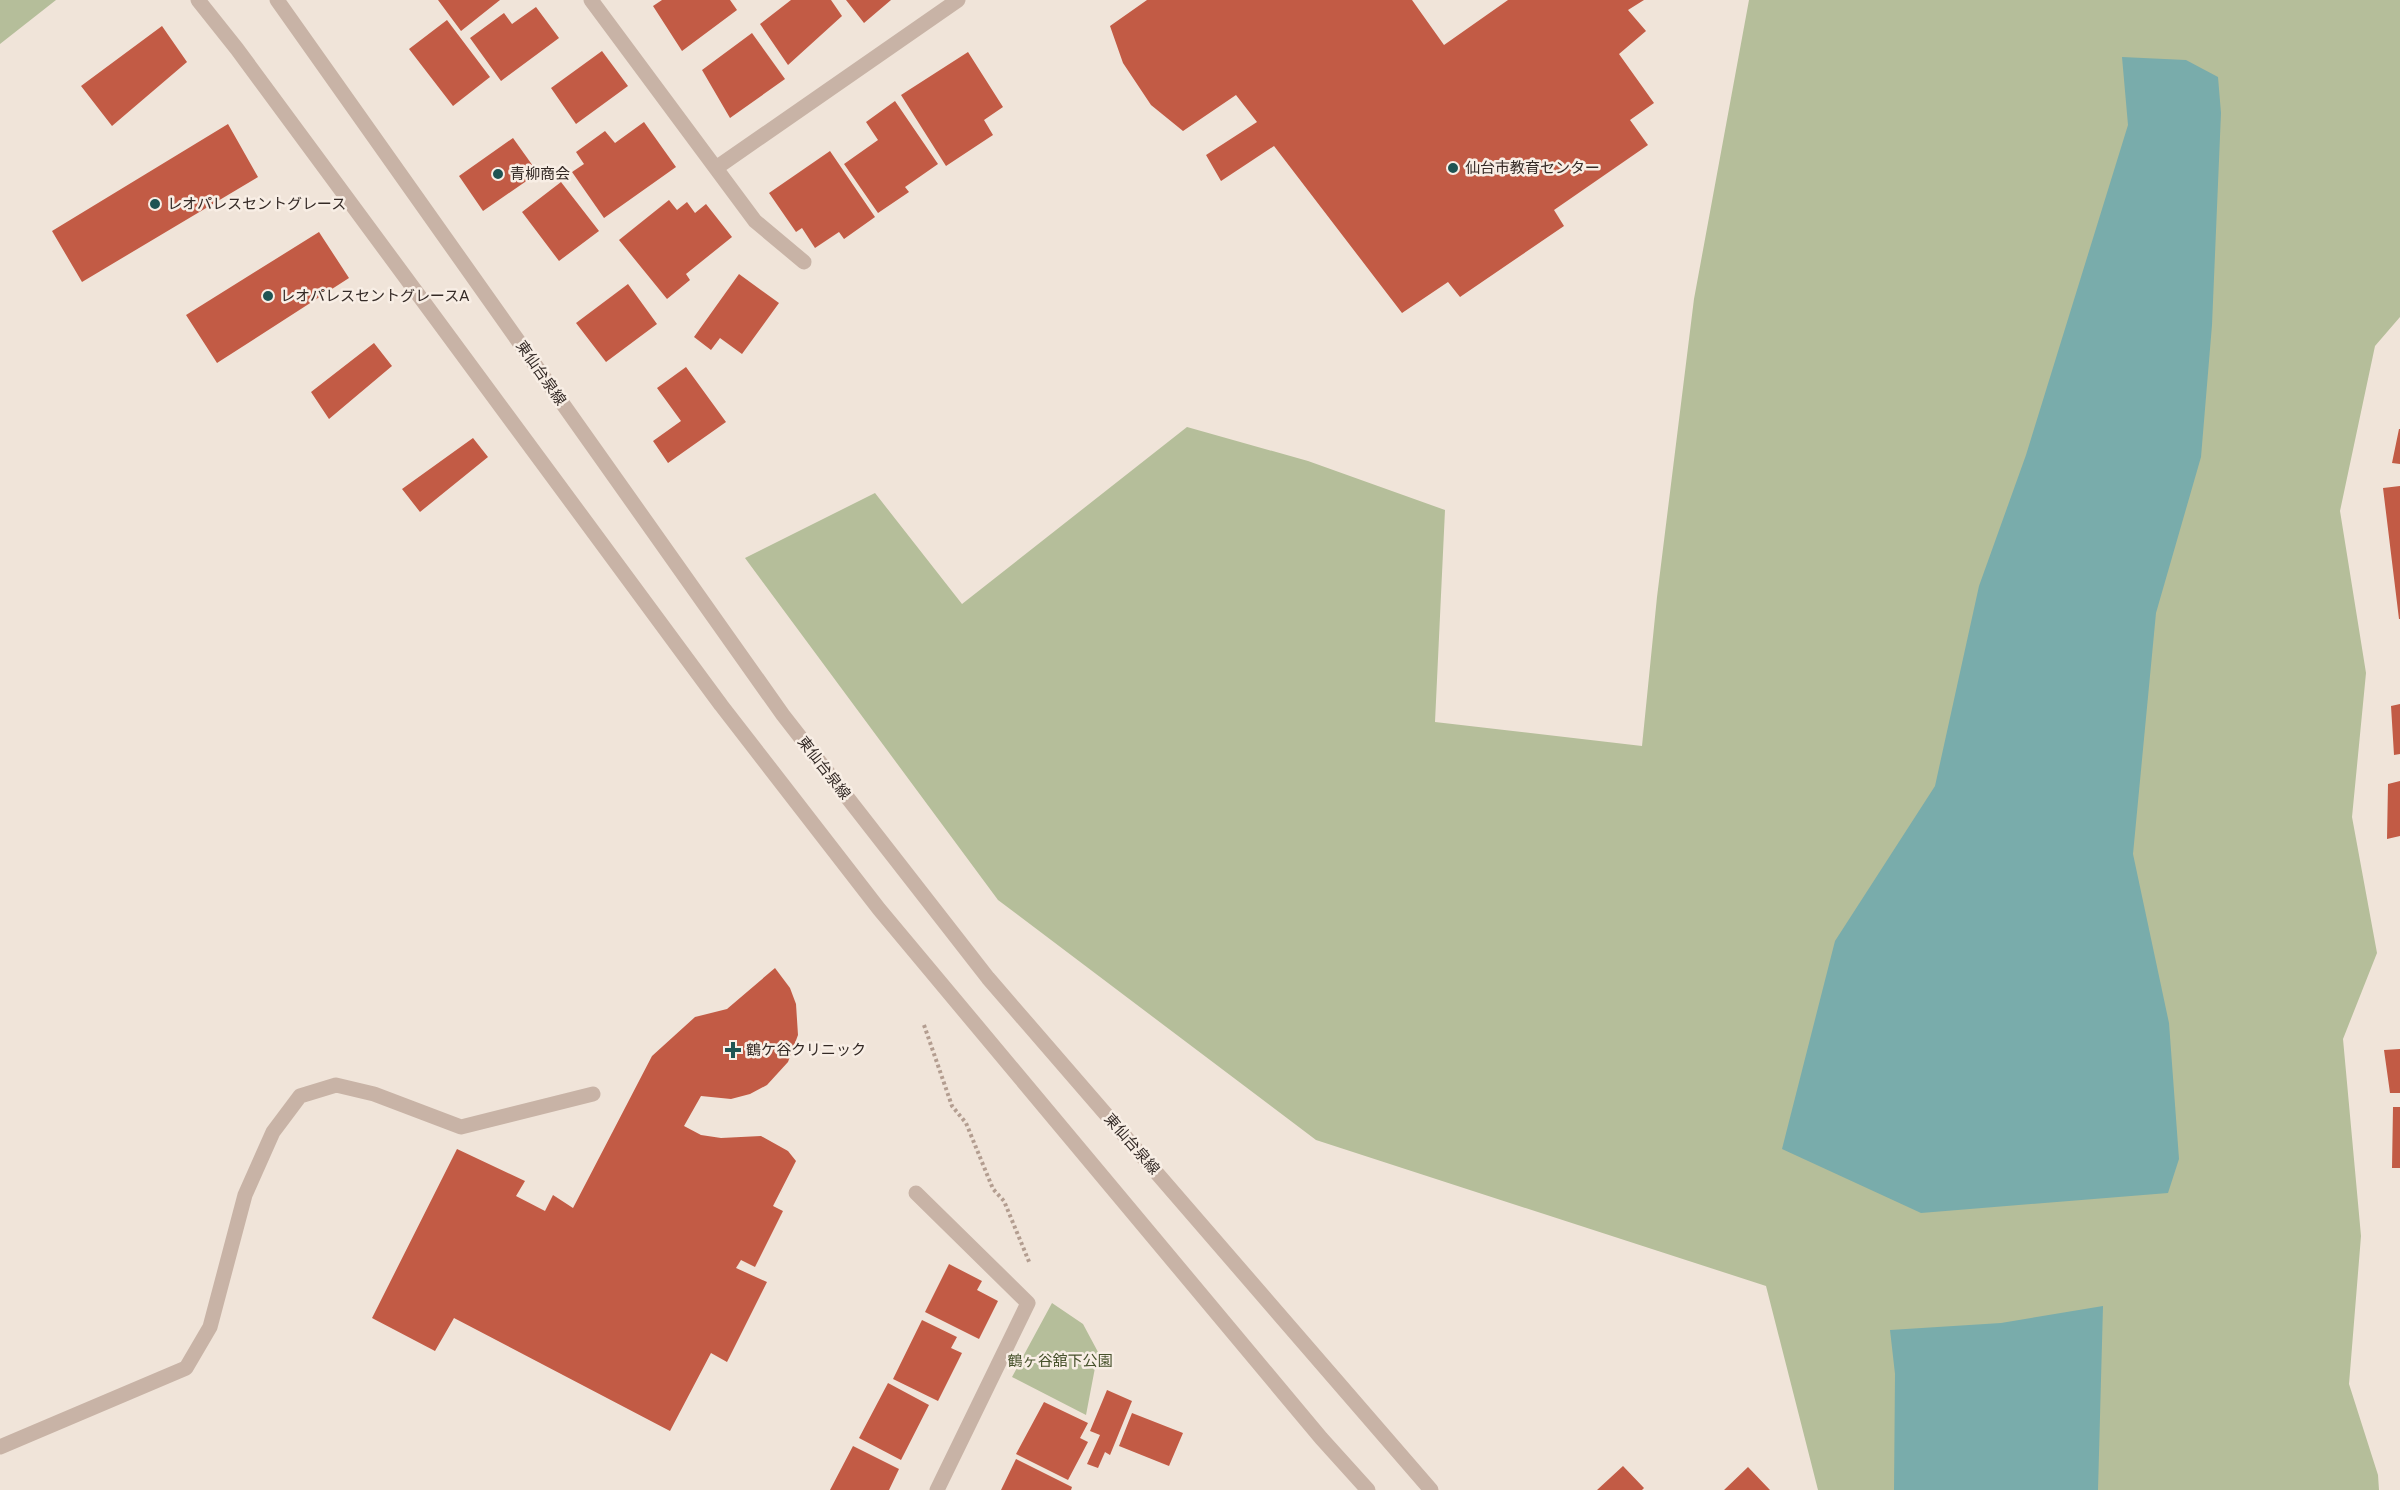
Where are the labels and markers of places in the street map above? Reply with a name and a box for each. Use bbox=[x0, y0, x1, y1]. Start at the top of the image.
place label: 仙台市教育センター bbox=[1465, 159, 1600, 177]
marker: 仙台市教育センター bbox=[1446, 161, 1460, 175]
place label: 青柳商会 bbox=[510, 165, 570, 183]
marker: 青柳商会 bbox=[491, 167, 505, 181]
place label: レオパレスセントグレース bbox=[167, 195, 346, 213]
marker: レオパレスセントグレース bbox=[148, 197, 162, 211]
place label: レオパレスセントグレースA bbox=[280, 287, 469, 305]
marker: レオパレスセントグレースA bbox=[261, 289, 275, 303]
marker: 鶴ケ谷クリニック bbox=[724, 1041, 742, 1059]
place label: 鶴ケ谷クリニック bbox=[746, 1041, 866, 1059]

